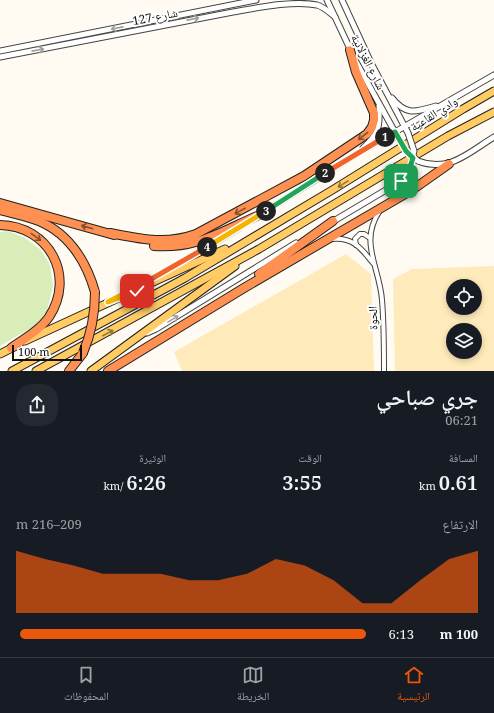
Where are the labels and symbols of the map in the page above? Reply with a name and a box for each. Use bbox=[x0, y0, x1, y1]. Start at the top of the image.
street label: شارع 127 bbox=[131, 4, 179, 29]
one-way arrow bbox=[186, 15, 199, 23]
one-way arrow bbox=[111, 24, 124, 32]
street label: شارع الغزلانية bbox=[347, 31, 390, 93]
one-way arrow bbox=[31, 45, 44, 53]
street label: وادي القاعية bbox=[407, 92, 462, 137]
pin: 1 bbox=[375, 127, 395, 147]
one-way arrow bbox=[357, 132, 368, 141]
pin: 2 bbox=[315, 163, 335, 183]
pin bbox=[384, 164, 418, 198]
one-way arrow bbox=[337, 179, 348, 188]
pin: 3 bbox=[256, 201, 276, 221]
one-way arrow bbox=[234, 207, 246, 215]
one-way arrow bbox=[81, 223, 94, 230]
one-way arrow bbox=[30, 233, 41, 241]
pin: 4 bbox=[197, 237, 217, 257]
pin bbox=[120, 274, 154, 308]
street label: الحوة bbox=[364, 306, 381, 330]
one-way arrow bbox=[167, 314, 179, 322]
one-way arrow bbox=[101, 328, 113, 336]
scale bar bbox=[12, 343, 82, 362]

